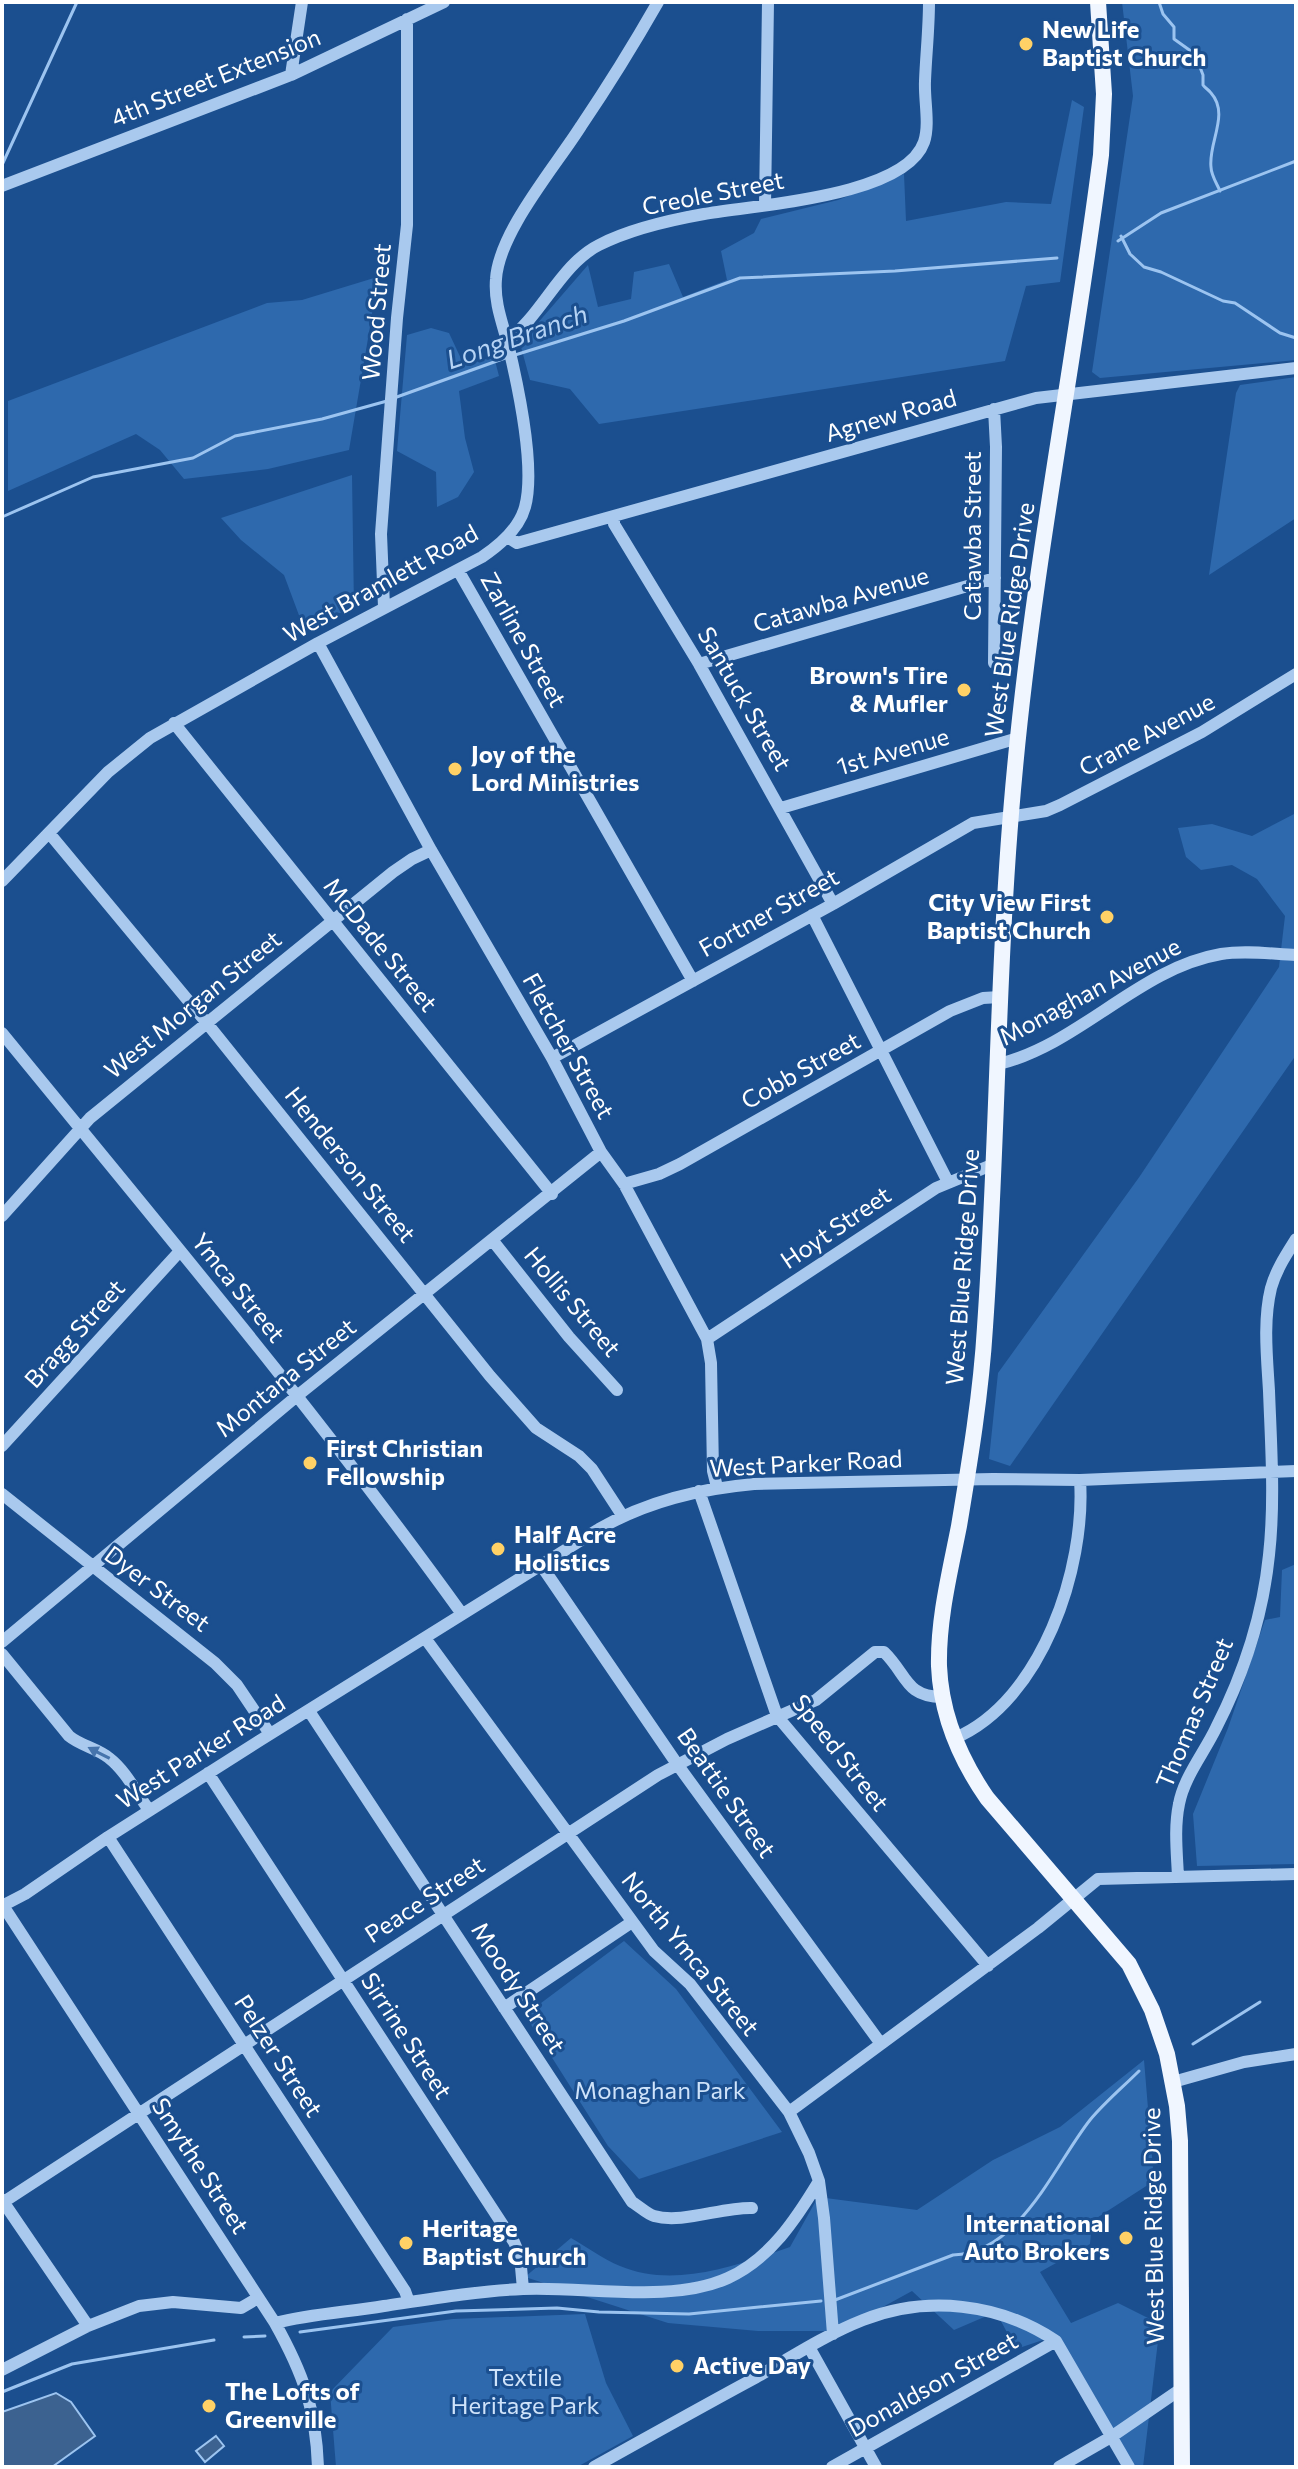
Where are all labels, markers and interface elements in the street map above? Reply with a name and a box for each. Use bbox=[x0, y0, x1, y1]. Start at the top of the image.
place label: New Life Baptist Church bbox=[1042, 14, 1206, 71]
street label: 4th Street Extension bbox=[106, 21, 324, 132]
marker: New Life Baptist Church bbox=[1017, 35, 1035, 53]
street label: Creole Street bbox=[639, 165, 786, 220]
street label: Wood Street bbox=[355, 242, 396, 382]
water label: Long Branch bbox=[442, 297, 591, 374]
street label: Agnew Road bbox=[822, 382, 959, 447]
street label: Catawba Street bbox=[957, 451, 986, 621]
street label: West Blue Ridge Drive bbox=[978, 500, 1039, 739]
street label: West Bramlett Road bbox=[278, 517, 483, 648]
street label: Catawba Avenue bbox=[749, 560, 932, 638]
street label: Zarline Street bbox=[475, 567, 573, 712]
street label: Santuck Street bbox=[693, 621, 798, 775]
place label: Brown's Tire & Mufler bbox=[809, 660, 948, 717]
marker: Brown's Tire & Mufler bbox=[955, 681, 973, 699]
street label: Crane Avenue bbox=[1074, 686, 1219, 782]
street label: 1st Avenue bbox=[833, 721, 952, 780]
place label: Joy of the Lord Ministries bbox=[471, 739, 639, 796]
marker: Joy of the Lord Ministries bbox=[446, 760, 464, 778]
street label: Fortner Street bbox=[693, 861, 843, 962]
street label: McDade Street bbox=[318, 871, 444, 1017]
place label: City View First Baptist Church bbox=[927, 887, 1091, 944]
marker: City View First Baptist Church bbox=[1098, 908, 1116, 926]
street label: West Morgan Street bbox=[98, 924, 286, 1084]
street label: Monaghan Avenue bbox=[994, 931, 1185, 1051]
street label: Fletcher Street bbox=[517, 967, 621, 1123]
street label: Cobb Street bbox=[736, 1025, 865, 1114]
street label: Henderson Street bbox=[280, 1081, 423, 1248]
street label: West Blue Ridge Drive bbox=[939, 1148, 984, 1386]
street label: Hoyt Street bbox=[775, 1179, 896, 1274]
street label: Ymca Street bbox=[186, 1227, 292, 1348]
street label: Hollis Street bbox=[519, 1240, 627, 1362]
street label: Bragg Street bbox=[18, 1273, 130, 1393]
street label: Montana Street bbox=[209, 1311, 361, 1442]
place label: First Christian Fellowship bbox=[326, 1433, 483, 1490]
street label: West Parker Road bbox=[709, 1443, 903, 1482]
marker: First Christian Fellowship bbox=[301, 1454, 319, 1472]
place label: Half Acre Holistics bbox=[514, 1519, 616, 1576]
street label: Dyer Street bbox=[100, 1539, 216, 1637]
marker: Half Acre Holistics bbox=[489, 1540, 507, 1558]
street label: Thomas Street bbox=[1149, 1633, 1238, 1792]
street label: West Parker Road bbox=[111, 1687, 290, 1814]
street label: Speed Street bbox=[787, 1688, 896, 1816]
street label: Beattie Street bbox=[672, 1722, 783, 1863]
one-way arrow bbox=[87, 1746, 110, 1760]
street label: Peace Street bbox=[359, 1849, 490, 1948]
street label: North Ymca Street bbox=[616, 1865, 766, 2041]
street label: Moody Street bbox=[466, 1916, 572, 2058]
street label: Sirrine Street bbox=[356, 1967, 459, 2104]
street label: Pelzer Street bbox=[229, 1989, 330, 2122]
park label: Monaghan Park bbox=[574, 2075, 746, 2104]
street label: Smythe Street bbox=[147, 2092, 256, 2239]
street label: West Blue Ridge Drive bbox=[1136, 2107, 1169, 2345]
place label: International Auto Brokers bbox=[964, 2208, 1110, 2265]
place label: Heritage Baptist Church bbox=[422, 2213, 586, 2270]
marker: International Auto Brokers bbox=[1117, 2229, 1135, 2247]
marker: Heritage Baptist Church bbox=[397, 2234, 415, 2252]
street label: Donaldson Street bbox=[842, 2325, 1022, 2442]
place label: Active Day bbox=[693, 2350, 811, 2379]
marker: Active Day bbox=[668, 2357, 686, 2375]
park label: Textile Heritage Park bbox=[450, 2362, 600, 2419]
place label: The Lofts of Greenville bbox=[225, 2376, 360, 2433]
marker: The Lofts of Greenville bbox=[200, 2397, 218, 2415]

